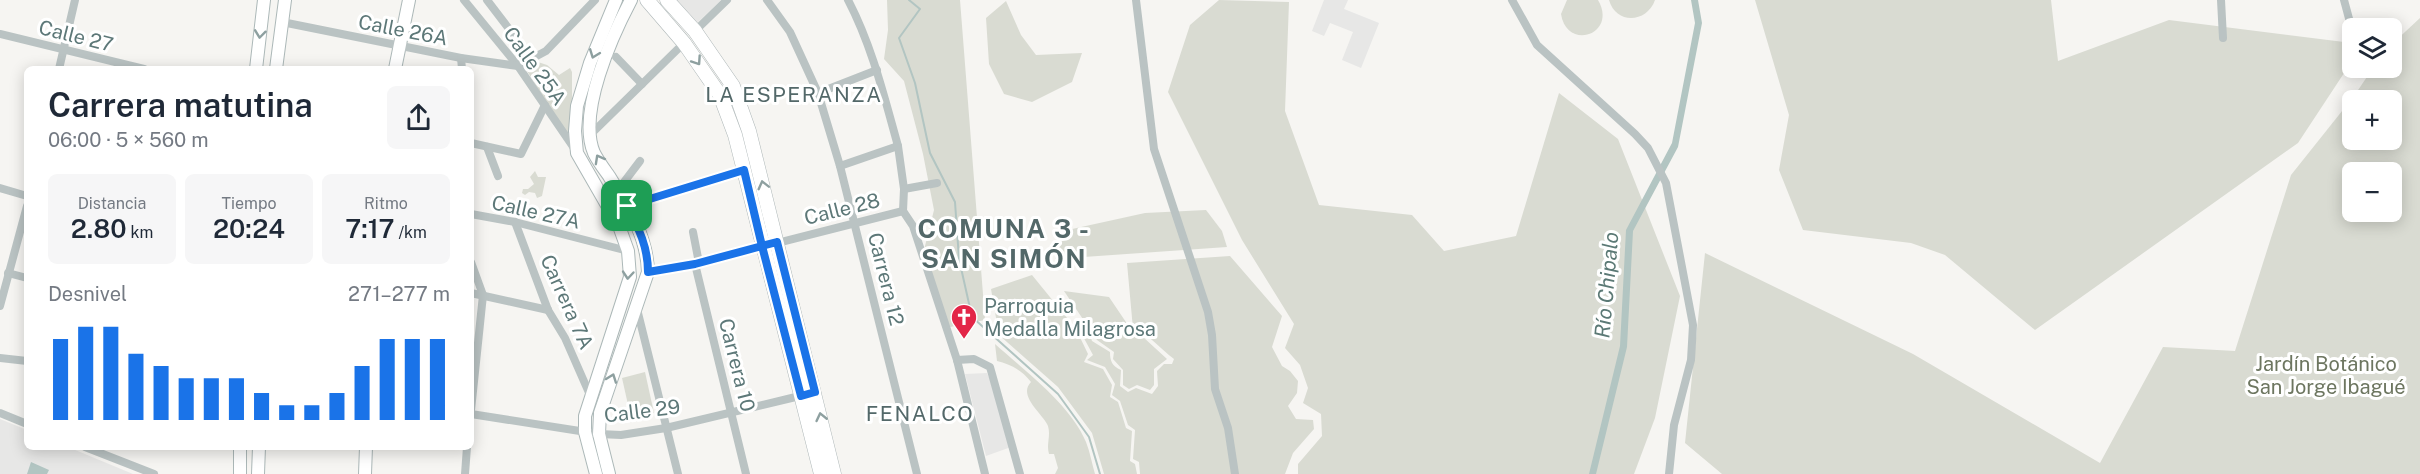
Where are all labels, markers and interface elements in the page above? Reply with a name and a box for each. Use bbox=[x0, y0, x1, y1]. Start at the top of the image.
street label: Calle 26A bbox=[356, 10, 450, 50]
street label: Calle 27 bbox=[36, 15, 116, 57]
map controls bbox=[2342, 18, 2402, 222]
button: layers bbox=[2342, 18, 2402, 78]
street label: Calle 25A bbox=[499, 22, 571, 110]
one-way arrow bbox=[254, 30, 267, 39]
one-way arrow bbox=[588, 48, 601, 59]
one-way arrow bbox=[690, 55, 701, 66]
district label: LA ESPERANZA bbox=[705, 82, 883, 107]
text: Carrera matutina bbox=[48, 86, 313, 124]
button: share bbox=[387, 86, 450, 149]
button: + bbox=[2342, 90, 2402, 150]
text: 06:00 · 5 × 560 m bbox=[48, 128, 208, 152]
one-way arrow bbox=[595, 155, 606, 165]
button: − bbox=[2342, 162, 2402, 222]
pin bbox=[601, 180, 652, 231]
one-way arrow bbox=[758, 181, 770, 191]
street label: Calle 28 bbox=[802, 188, 882, 230]
icon: arrive bbox=[610, 189, 643, 222]
street label: Calle 27A bbox=[489, 190, 583, 234]
text: Distancia bbox=[78, 194, 146, 213]
text: Tiempo bbox=[222, 194, 276, 213]
text: Ritmo bbox=[364, 194, 408, 213]
text: 2.80 bbox=[71, 213, 127, 244]
text: 20:24 bbox=[213, 213, 285, 244]
text: 7:17 bbox=[345, 213, 395, 244]
district label: COMUNA 3 - SAN SIMÓN bbox=[918, 213, 1090, 274]
text: km bbox=[127, 223, 153, 242]
text: /km bbox=[395, 223, 427, 242]
street label: Carrera 12 bbox=[863, 230, 909, 328]
water label: Río Chipalo bbox=[1589, 231, 1624, 339]
street label: Carrera 7A bbox=[535, 251, 599, 353]
one-way arrow bbox=[622, 270, 635, 280]
text: Desnivel bbox=[48, 282, 127, 306]
text: 271–277 m bbox=[348, 282, 450, 306]
place label: Parroquia Medalla Milagrosa bbox=[984, 294, 1156, 341]
church icon: Parroquia Medalla Milagrosa bbox=[949, 302, 979, 340]
street label: Carrera 10 bbox=[714, 316, 760, 414]
park label: Jardín Botánico San Jorge Ibagué bbox=[2246, 352, 2406, 399]
one-way arrow bbox=[605, 373, 618, 384]
street label: Calle 29 bbox=[603, 394, 681, 428]
district label: FENALCO bbox=[866, 401, 974, 426]
one-way arrow bbox=[815, 412, 828, 422]

